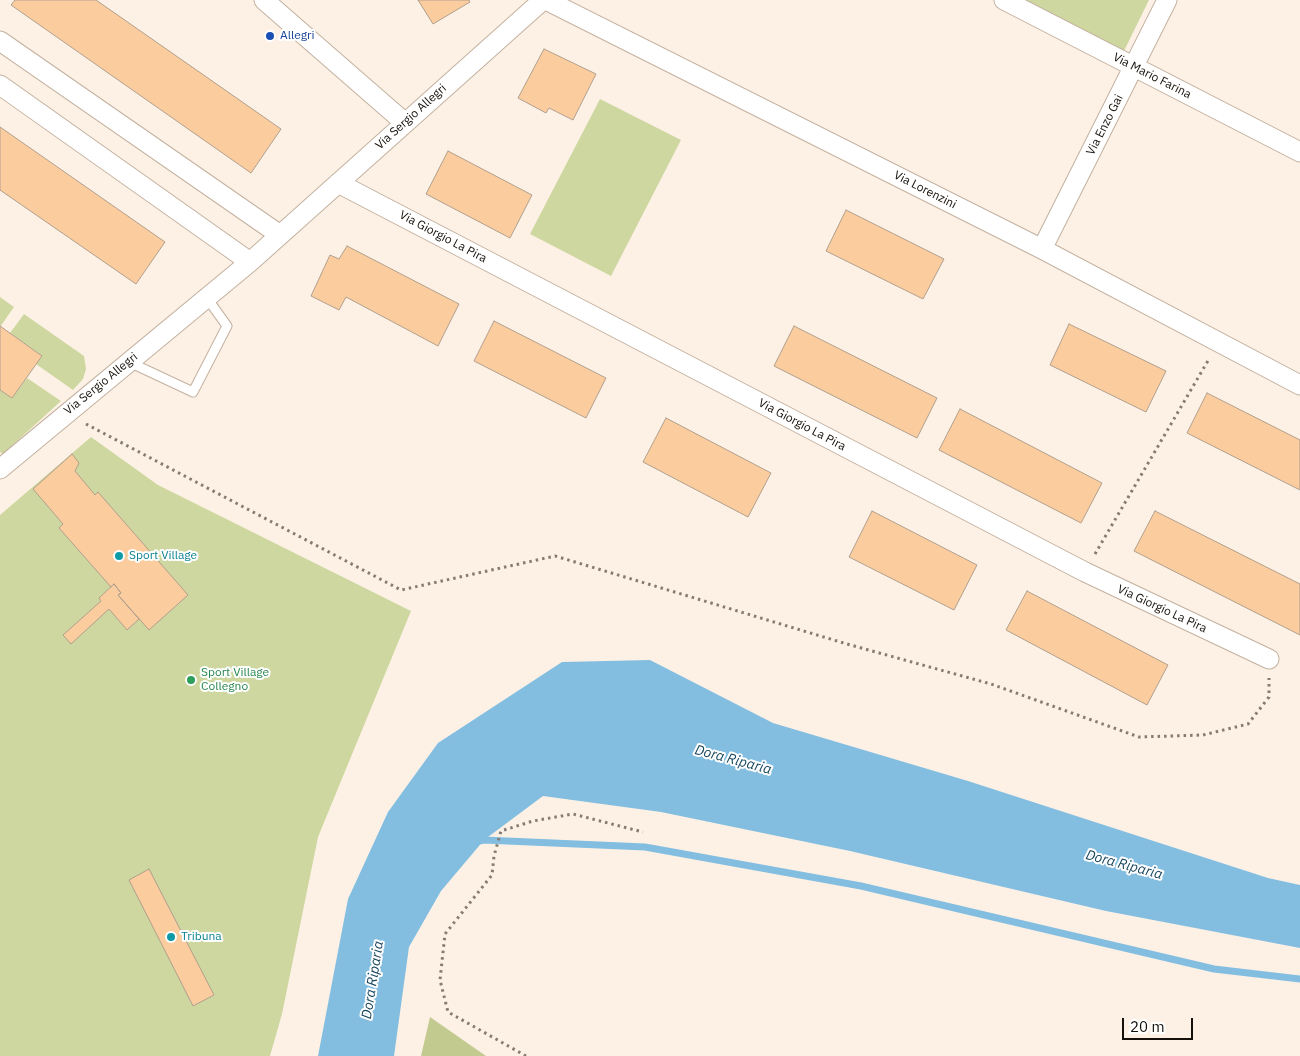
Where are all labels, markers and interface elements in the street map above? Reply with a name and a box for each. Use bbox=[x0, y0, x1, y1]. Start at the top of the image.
place label: Allegri bbox=[280, 29, 314, 43]
marker: Allegri bbox=[264, 30, 276, 42]
street label: Via Mario Farina bbox=[1110, 50, 1194, 102]
street label: Via Sergio Allegri bbox=[373, 81, 449, 153]
street label: Via Enzo Gai bbox=[1084, 92, 1126, 158]
street label: Via Lorenzini bbox=[891, 168, 959, 212]
street label: Via Giorgio La Pira bbox=[397, 208, 489, 266]
street label: Via Sergio Allegri bbox=[61, 350, 141, 418]
street label: Via Giorgio La Pira bbox=[756, 396, 848, 454]
place label: Sport Village bbox=[129, 549, 197, 563]
marker: Sport Village bbox=[113, 550, 125, 562]
street label: Via Giorgio La Pira bbox=[1115, 582, 1209, 636]
place label: Sport Village Collegno bbox=[201, 666, 269, 694]
marker: Sport Village Collegno bbox=[185, 674, 197, 686]
water label: Dora Riparia bbox=[693, 742, 773, 778]
water label: Dora Riparia bbox=[1084, 847, 1164, 883]
place label: Tribuna bbox=[181, 930, 222, 944]
marker: Tribuna bbox=[165, 931, 177, 943]
water label: Dora Riparia bbox=[359, 940, 387, 1020]
scale bar bbox=[1125, 1008, 1196, 1040]
text: 20 m bbox=[1130, 1017, 1165, 1036]

